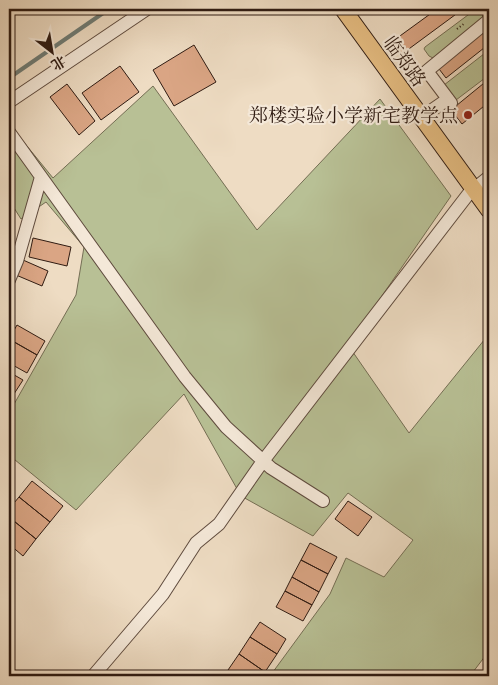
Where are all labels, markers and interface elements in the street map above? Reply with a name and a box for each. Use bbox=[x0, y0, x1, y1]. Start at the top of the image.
north arrow bbox=[28, 28, 78, 78]
street label: 临郑路 bbox=[376, 31, 431, 93]
text: 北 bbox=[47, 50, 69, 74]
place label: 郑楼实验小学新宅教学点 bbox=[249, 104, 458, 130]
marker: 郑楼实验小学新宅教学点 bbox=[462, 109, 474, 121]

